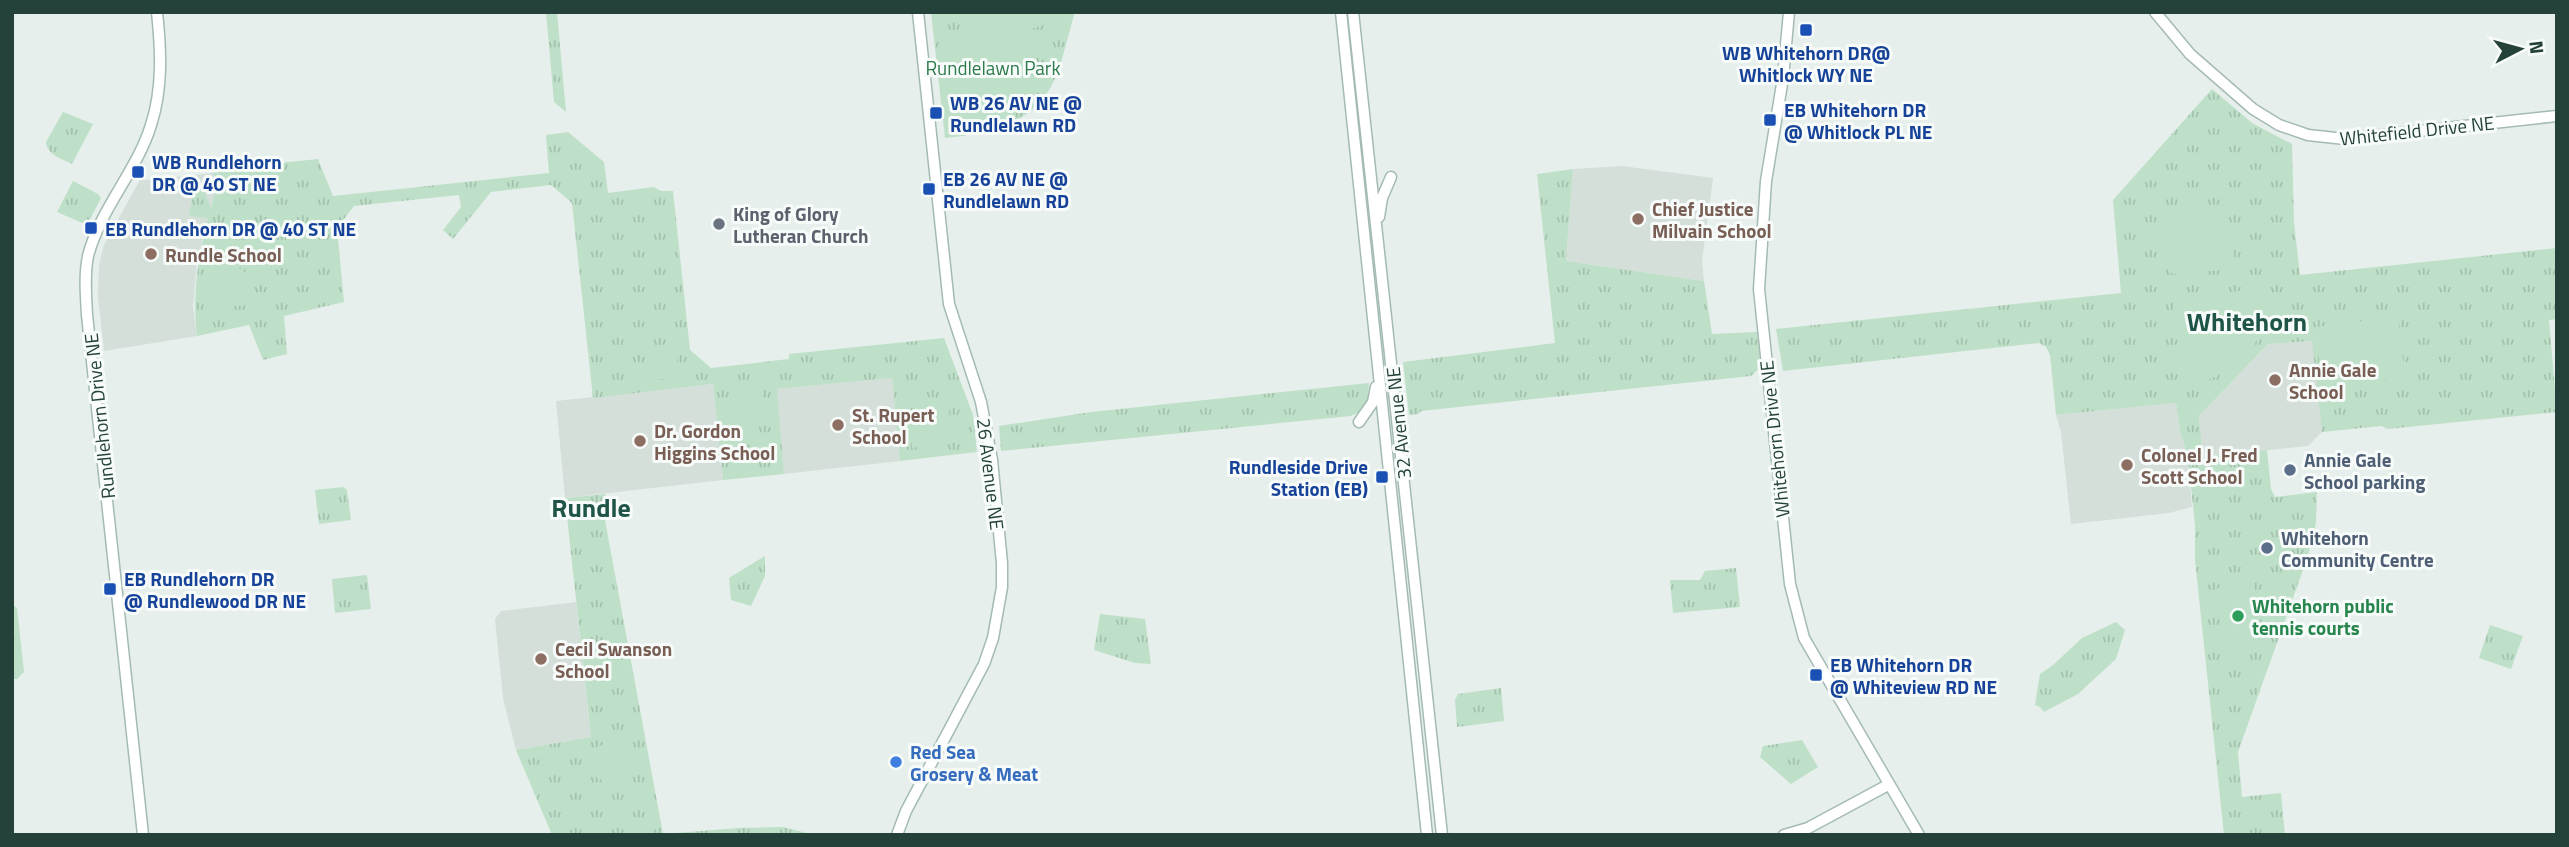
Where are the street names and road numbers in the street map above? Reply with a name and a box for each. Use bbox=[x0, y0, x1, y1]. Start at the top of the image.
street label: Whitefield Drive NE bbox=[2338, 107, 2496, 153]
street label: Rundlehorn Drive NE bbox=[76, 332, 122, 500]
street label: Whitehorn Drive NE bbox=[1751, 359, 1797, 519]
street label: 32 Avenue NE bbox=[1378, 366, 1418, 480]
street label: 26 Avenue NE bbox=[970, 416, 1012, 532]

